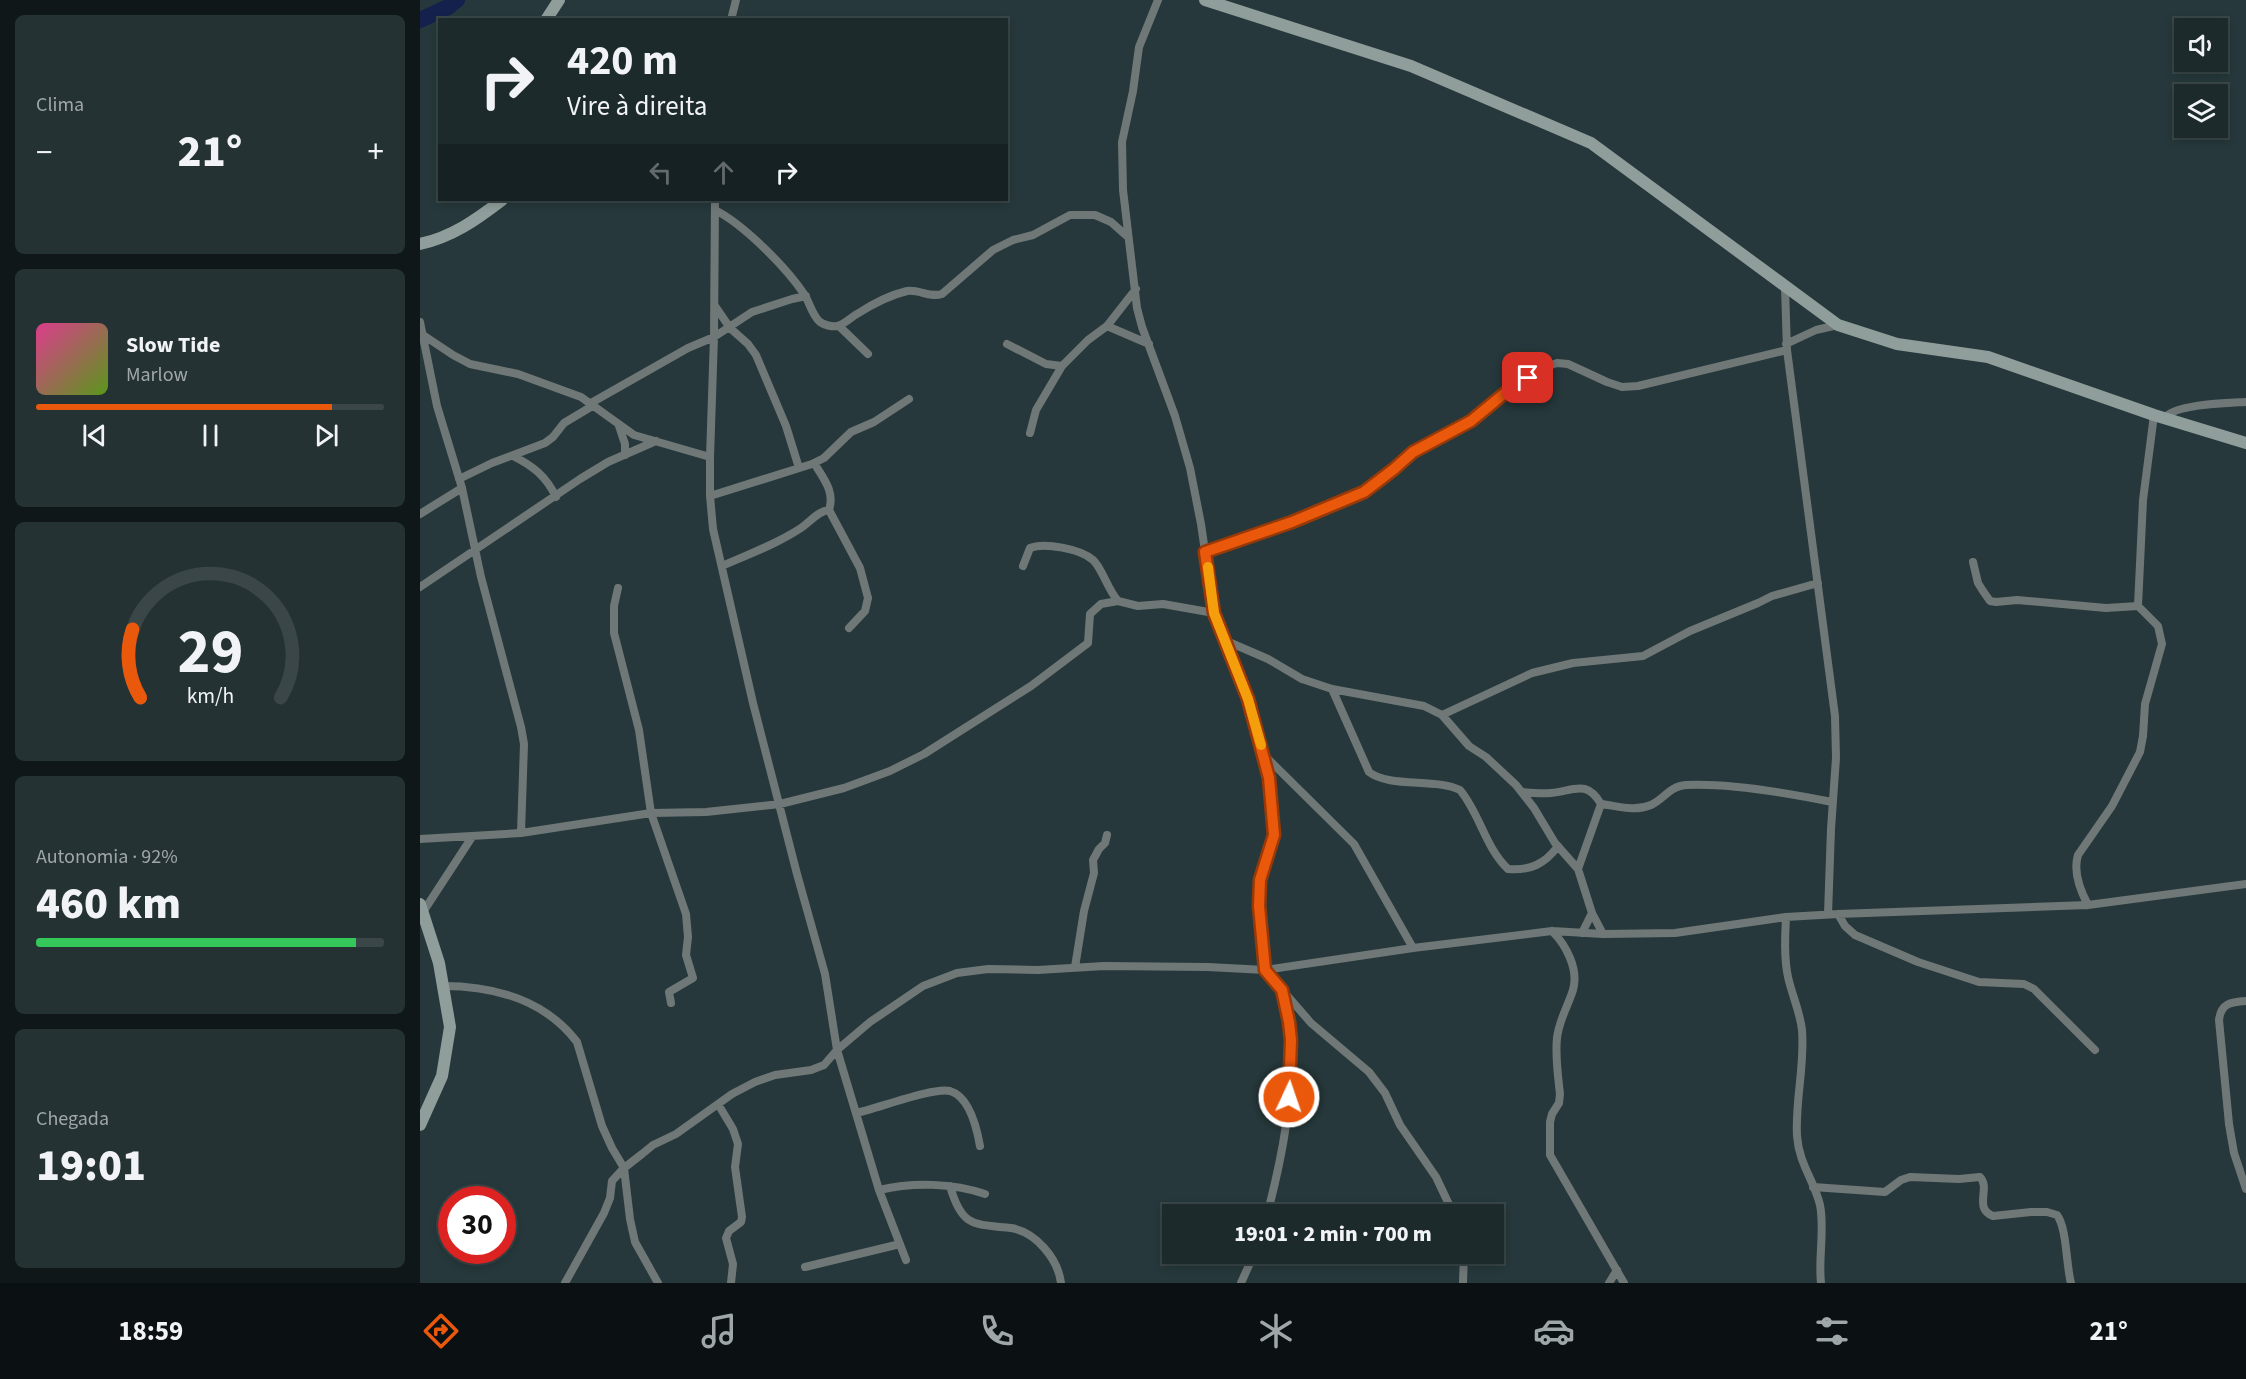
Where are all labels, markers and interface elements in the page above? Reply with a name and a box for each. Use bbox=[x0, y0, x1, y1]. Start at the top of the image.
map controls bbox=[2174, 18, 2228, 138]
button: sound bbox=[2174, 18, 2228, 72]
text: 420 m bbox=[567, 31, 678, 91]
icon: right bbox=[468, 42, 546, 120]
button: layers bbox=[2174, 84, 2228, 138]
text: Vire à direita bbox=[567, 87, 707, 126]
text: Clima bbox=[36, 91, 84, 119]
text: 21° bbox=[178, 120, 242, 184]
text: − bbox=[36, 129, 52, 176]
text: + bbox=[368, 129, 384, 176]
icon: left bbox=[644, 156, 677, 189]
icon: ahead bbox=[707, 156, 740, 189]
icon: right bbox=[770, 156, 803, 189]
text: Slow Tide bbox=[126, 329, 220, 361]
pin bbox=[1502, 352, 1553, 403]
text: Marlow bbox=[126, 361, 188, 389]
icon: arrive bbox=[1511, 361, 1544, 394]
icon: previous bbox=[78, 419, 111, 452]
icon: pause bbox=[194, 419, 227, 452]
icon: next bbox=[310, 419, 343, 452]
text: 29 bbox=[177, 609, 243, 698]
text: km/h bbox=[186, 682, 234, 713]
text: Autonomia · 92% bbox=[36, 843, 178, 871]
text: 460 km bbox=[36, 872, 181, 936]
position arrow bbox=[1257, 1065, 1321, 1129]
text: Chegada bbox=[36, 1105, 109, 1133]
text: 19:01 bbox=[36, 1134, 146, 1198]
speed limit sign: 30 bbox=[438, 1186, 516, 1264]
text: 19:01 · 2 min · 700 m bbox=[1234, 1218, 1432, 1250]
icon: directions bbox=[420, 1310, 462, 1352]
icon: music bbox=[698, 1310, 740, 1352]
icon: phone bbox=[976, 1310, 1018, 1352]
icon: climate bbox=[1255, 1310, 1297, 1352]
icon: car bbox=[1533, 1310, 1575, 1352]
icon: filters bbox=[1811, 1310, 1853, 1352]
text: 18:59 bbox=[118, 1312, 183, 1351]
text: 21° bbox=[2089, 1312, 2128, 1351]

